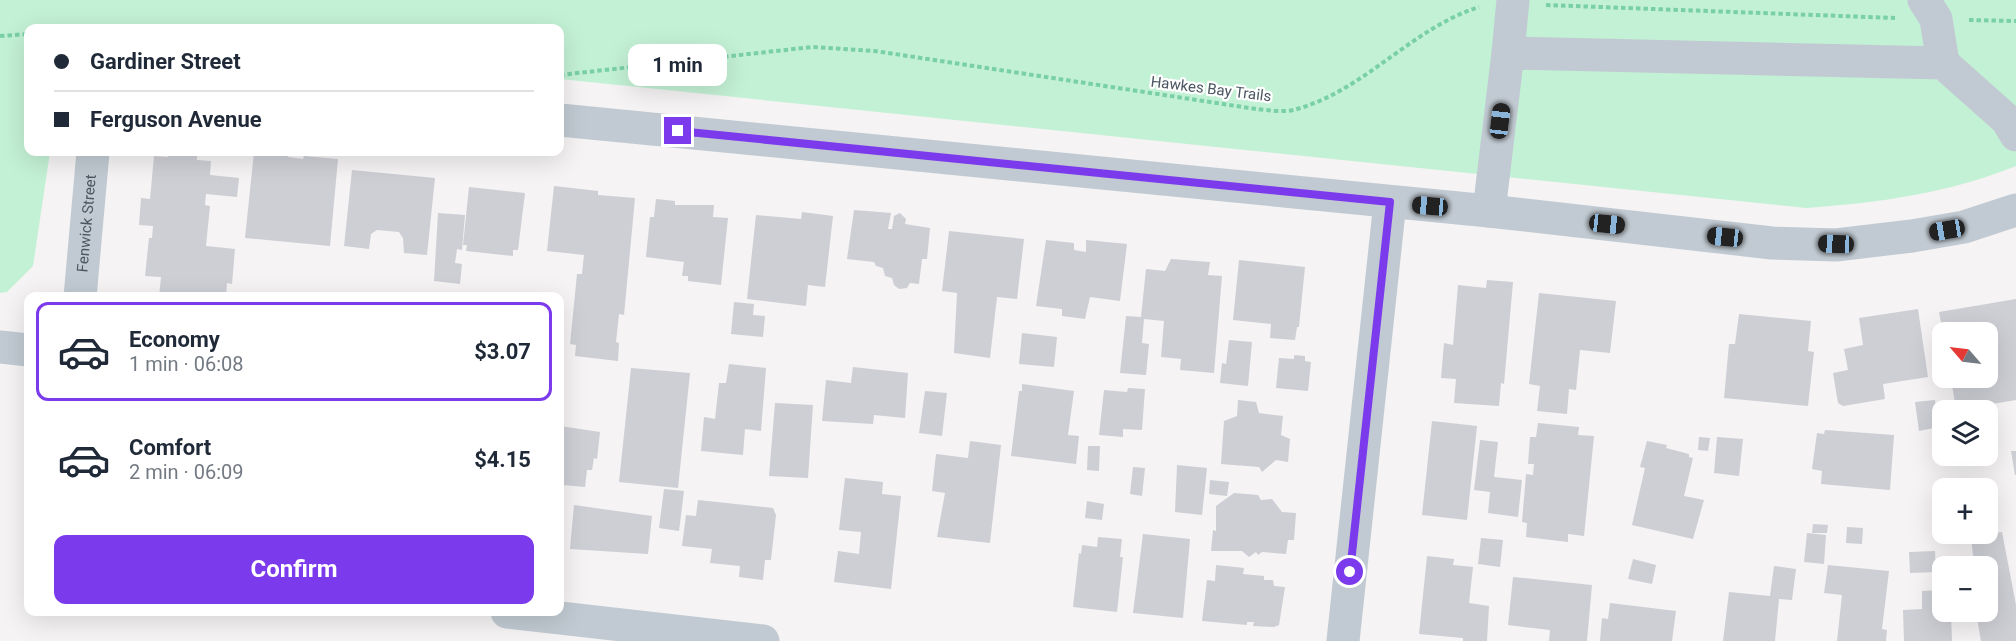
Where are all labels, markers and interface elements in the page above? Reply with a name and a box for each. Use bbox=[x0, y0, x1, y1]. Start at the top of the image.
callout: 1 min bbox=[628, 44, 728, 86]
text: Gardiner Street bbox=[90, 49, 241, 74]
text: 1 min bbox=[652, 53, 703, 77]
street label: Hawkes Bay Trails bbox=[1150, 73, 1272, 105]
car bbox=[1489, 102, 1511, 140]
text: Ferguson Avenue bbox=[90, 107, 262, 132]
route end bbox=[664, 117, 691, 144]
street label: Fenwick Street bbox=[73, 174, 100, 273]
car bbox=[1411, 195, 1449, 217]
car bbox=[1588, 213, 1626, 235]
car bbox=[1928, 218, 1966, 242]
car bbox=[1706, 226, 1744, 248]
car bbox=[1818, 234, 1854, 254]
north arrow bbox=[1932, 322, 1998, 388]
map controls bbox=[1932, 322, 1998, 622]
icon: car bbox=[57, 325, 111, 379]
text: Economy bbox=[129, 327, 220, 352]
text: $3.07 bbox=[474, 339, 531, 364]
text: 1 min · 06:08 bbox=[129, 352, 244, 376]
button: layers bbox=[1932, 400, 1998, 466]
icon: car bbox=[57, 433, 111, 487]
text: Comfort bbox=[129, 435, 211, 460]
text: $4.15 bbox=[474, 447, 531, 472]
text: 2 min · 06:09 bbox=[129, 460, 244, 484]
button: + bbox=[1932, 478, 1998, 544]
button: Confirm bbox=[54, 535, 534, 604]
button: − bbox=[1932, 556, 1998, 622]
route start bbox=[1336, 558, 1363, 585]

